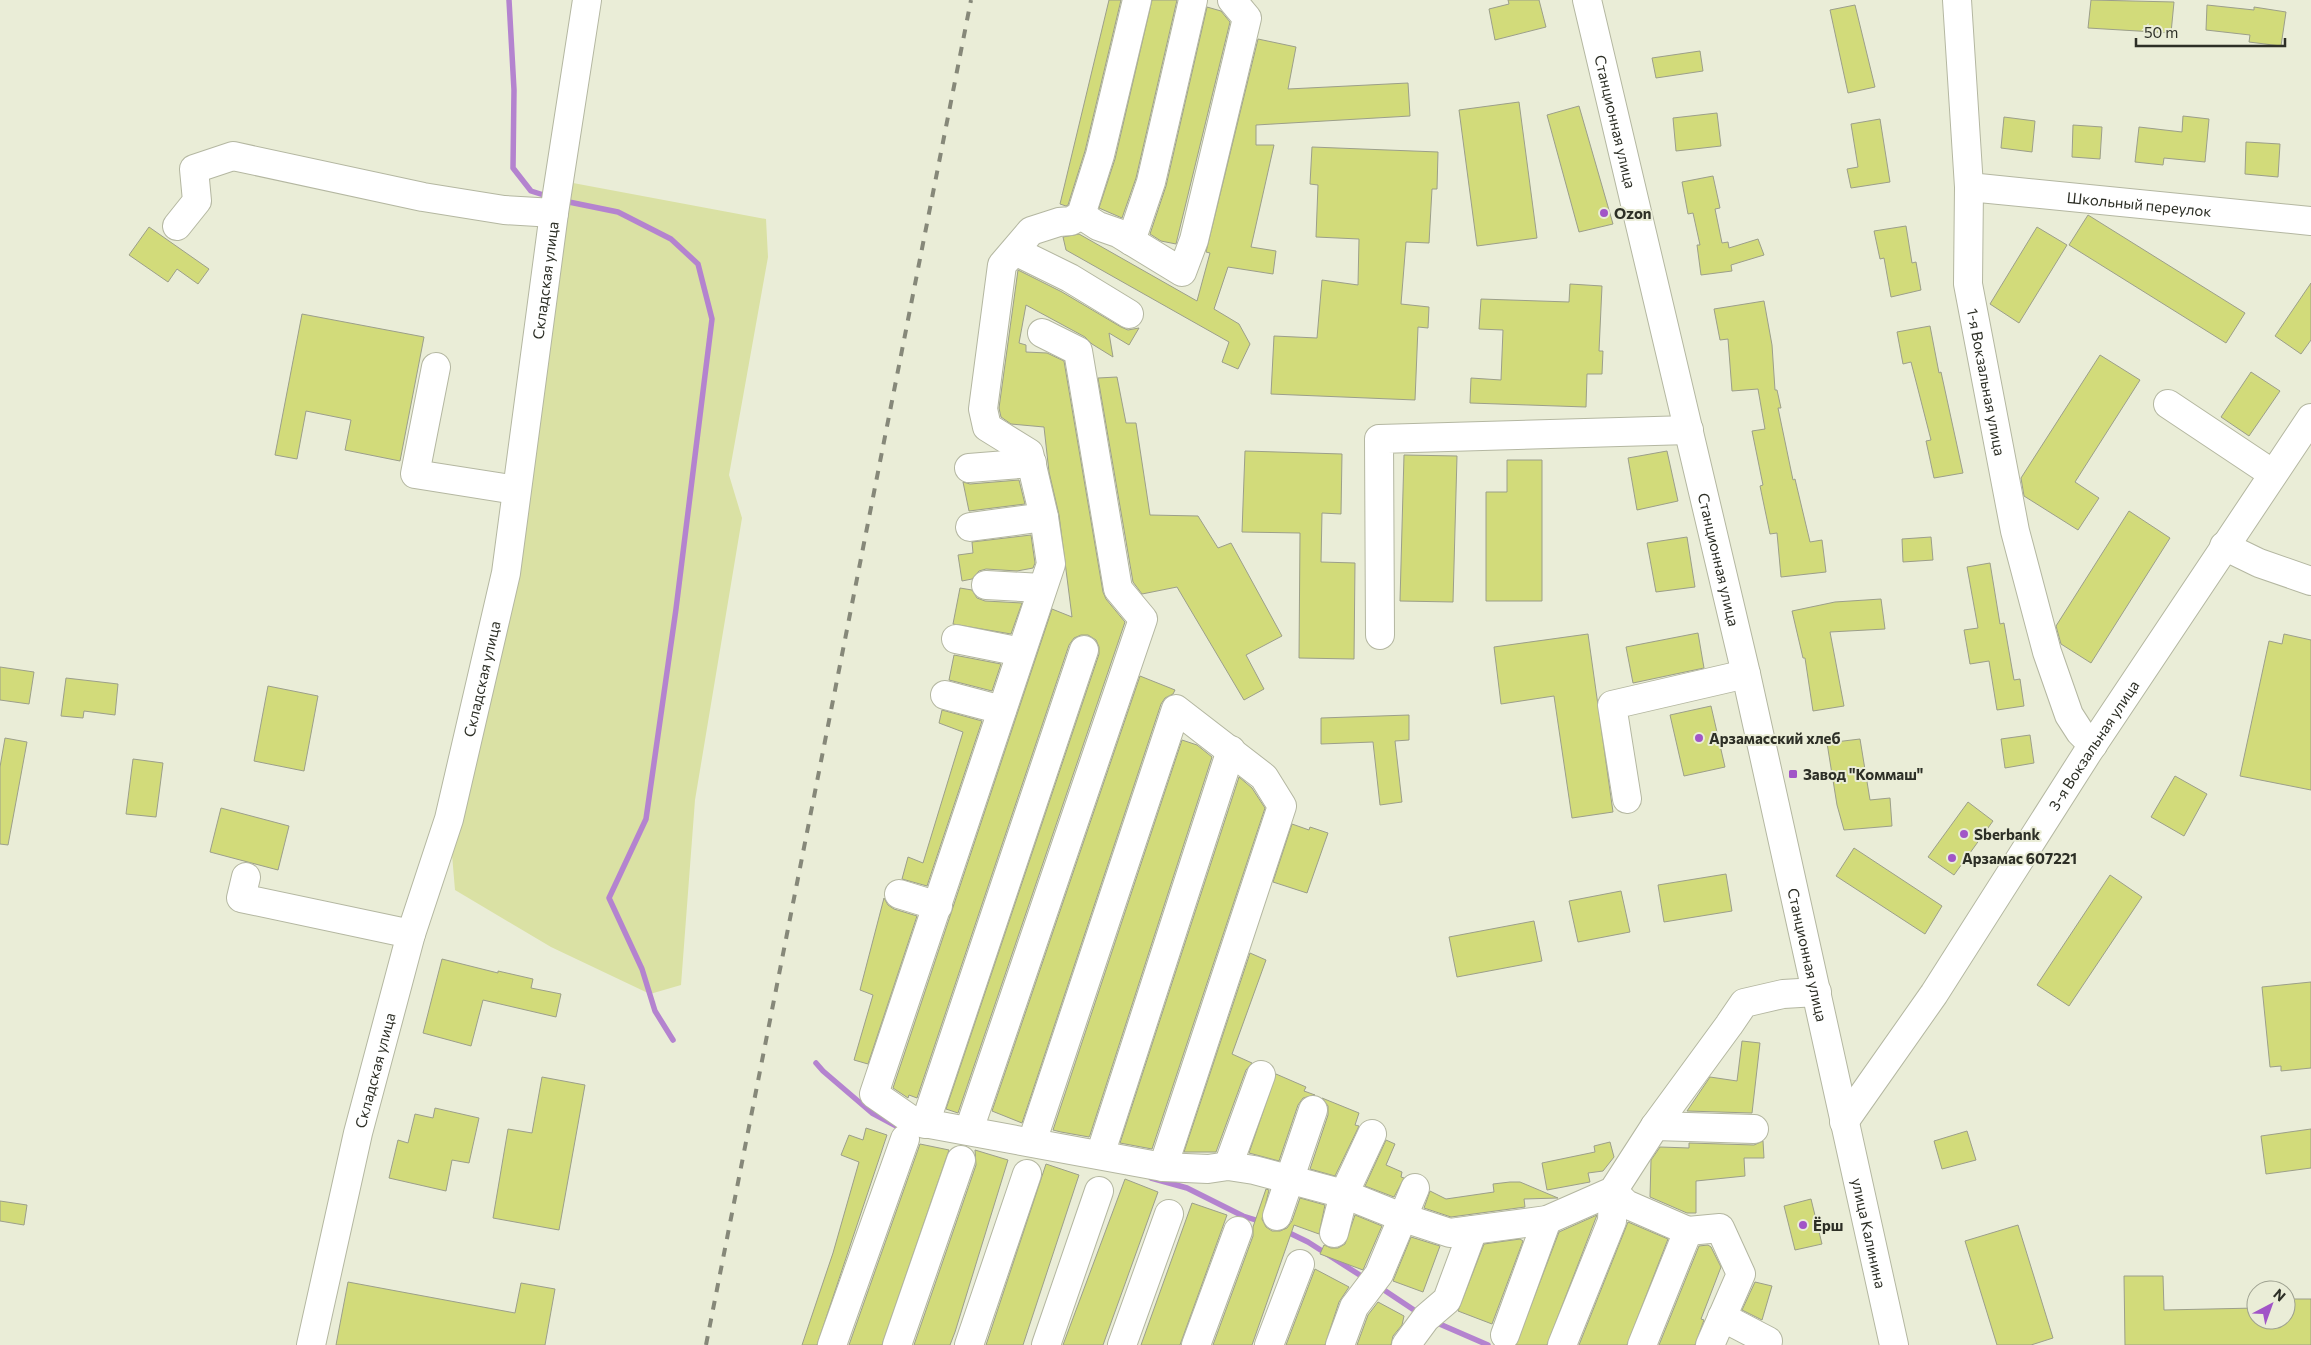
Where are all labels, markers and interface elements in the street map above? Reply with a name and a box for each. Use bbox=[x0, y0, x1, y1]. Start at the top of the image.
scale bar bbox=[2136, 15, 2285, 47]
text: 50 m bbox=[2144, 23, 2178, 41]
street label: Станционная улица bbox=[1591, 53, 1640, 190]
street label: Школьный переулок bbox=[2066, 188, 2212, 220]
place label: Ozon bbox=[1614, 204, 1652, 222]
marker: Ozon bbox=[1598, 207, 1610, 219]
street label: Складская улица bbox=[528, 220, 562, 340]
street label: 1-я Вокзальная улица bbox=[1964, 307, 2009, 457]
street label: Станционная улица bbox=[1695, 491, 1743, 628]
street label: Складская улица bbox=[459, 619, 504, 739]
street label: 3-я Вокзальная улица bbox=[2044, 677, 2142, 814]
place label: Арзамасский хлеб bbox=[1709, 729, 1841, 747]
marker: Арзамасский хлеб bbox=[1693, 732, 1705, 744]
place label: Завод "Коммаш" bbox=[1803, 765, 1923, 783]
marker: Завод "Коммаш" bbox=[1787, 768, 1799, 780]
place label: Sberbank bbox=[1974, 825, 2040, 843]
marker: Sberbank bbox=[1958, 828, 1970, 840]
place label: Арзамас 607221 bbox=[1962, 849, 2077, 867]
marker: Арзамас 607221 bbox=[1946, 852, 1958, 864]
street label: Станционная улица bbox=[1784, 886, 1831, 1023]
street label: Складская улица bbox=[351, 1011, 399, 1130]
street label: улица Калинина bbox=[1848, 1176, 1890, 1290]
place label: Ёрш bbox=[1813, 1216, 1843, 1234]
marker: Ёрш bbox=[1797, 1219, 1809, 1231]
north arrow bbox=[2246, 1280, 2296, 1330]
text: N bbox=[2270, 1285, 2289, 1305]

